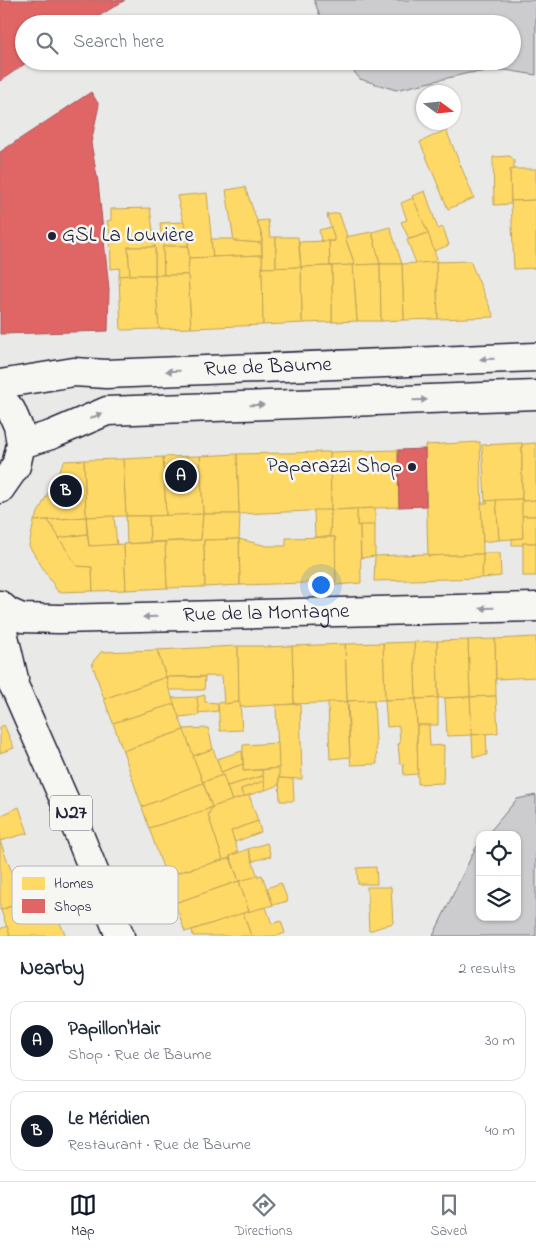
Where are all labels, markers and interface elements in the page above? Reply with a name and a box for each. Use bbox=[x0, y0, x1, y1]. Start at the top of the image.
search box bbox=[15, 15, 521, 70]
icon: search bbox=[33, 29, 61, 57]
text: Search here bbox=[73, 29, 164, 56]
north arrow bbox=[416, 85, 461, 130]
place label: GSL La Louvière bbox=[62, 221, 194, 251]
marker: GSL La Louvière bbox=[46, 230, 58, 242]
street label: Rue de Baume bbox=[203, 350, 333, 385]
one-way arrow bbox=[479, 355, 495, 363]
one-way arrow bbox=[165, 367, 181, 375]
one-way arrow bbox=[412, 395, 428, 403]
one-way arrow bbox=[250, 401, 266, 409]
one-way arrow bbox=[89, 411, 103, 419]
place label: Paparazzi Shop bbox=[267, 452, 402, 482]
pin: A bbox=[165, 457, 197, 495]
marker: Paparazzi Shop bbox=[406, 461, 418, 473]
pin: B bbox=[50, 472, 82, 510]
your location bbox=[308, 572, 334, 598]
street label: Rue de la Montagne bbox=[182, 597, 350, 631]
one-way arrow bbox=[479, 604, 495, 612]
one-way arrow bbox=[142, 613, 158, 621]
road number: N27 bbox=[50, 796, 92, 830]
map controls bbox=[476, 831, 521, 921]
button: locate bbox=[476, 831, 521, 876]
legend bbox=[12, 866, 178, 924]
text: Homes bbox=[54, 874, 94, 895]
button: layers bbox=[476, 876, 521, 921]
text: Shops bbox=[54, 897, 92, 918]
text: Nearby bbox=[20, 954, 84, 984]
text: 2 results bbox=[458, 957, 516, 981]
text: Papillon'Hair bbox=[68, 1016, 160, 1043]
text: A bbox=[32, 1029, 42, 1053]
text: 30 m bbox=[485, 1029, 515, 1053]
text: Shop · Rue de Baume bbox=[68, 1043, 212, 1067]
text: Le Méridien bbox=[68, 1106, 150, 1133]
text: B bbox=[32, 1119, 42, 1143]
text: 40 m bbox=[485, 1119, 515, 1143]
text: Restaurant · Rue de Baume bbox=[68, 1133, 251, 1157]
tab: Map bbox=[69, 1191, 97, 1242]
tab: Directions bbox=[235, 1191, 293, 1242]
tab: Saved bbox=[431, 1191, 467, 1242]

